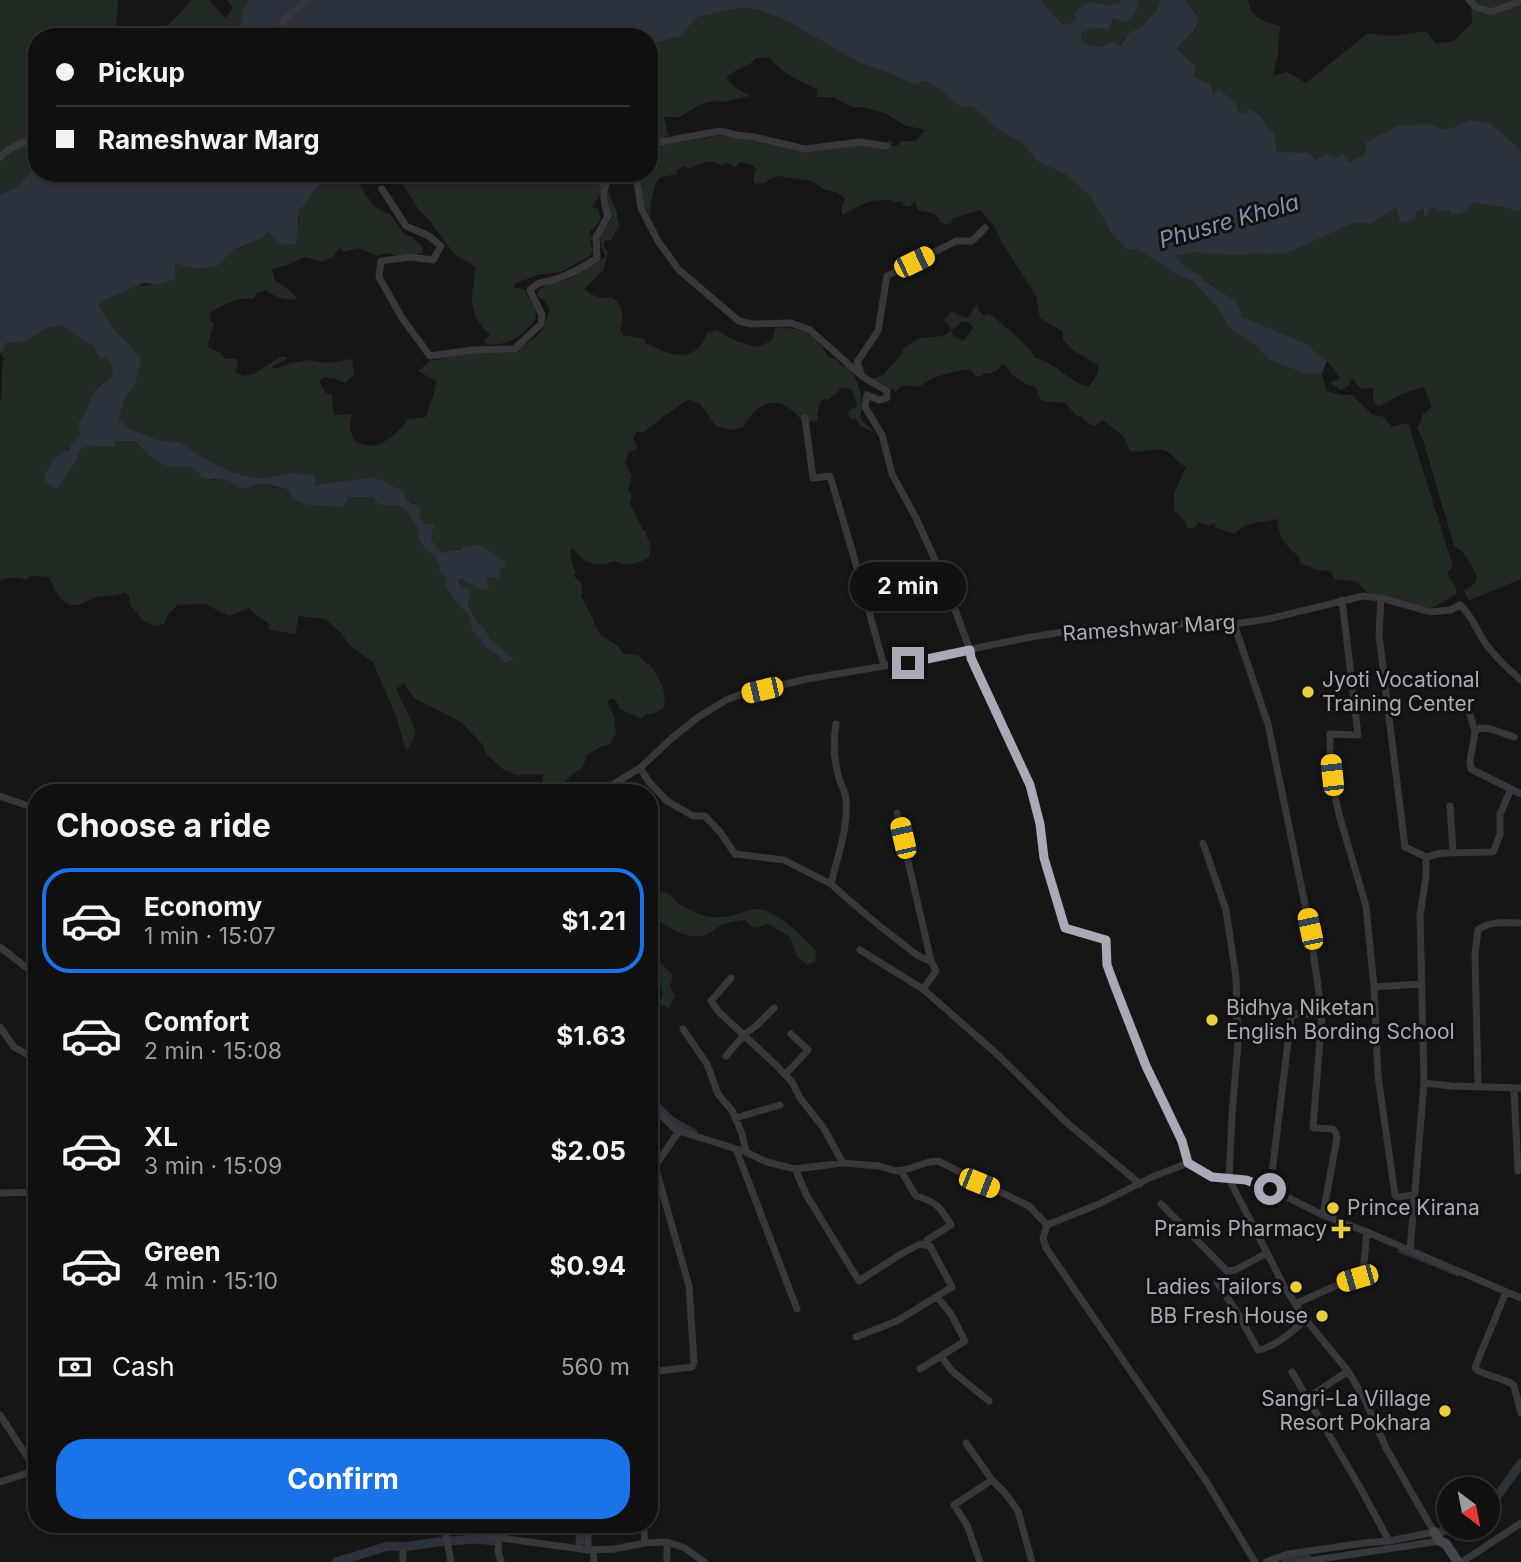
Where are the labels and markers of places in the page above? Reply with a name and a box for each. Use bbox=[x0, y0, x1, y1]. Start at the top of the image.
place label: Jyoti Vocational Training Center bbox=[1322, 667, 1480, 716]
marker: Jyoti Vocational Training Center bbox=[1300, 684, 1316, 700]
place label: Bidhya Niketan English Bording School bbox=[1226, 995, 1455, 1044]
marker: Bidhya Niketan English Bording School bbox=[1204, 1012, 1220, 1028]
place label: Prince Kirana bbox=[1347, 1195, 1480, 1220]
marker: Prince Kirana bbox=[1325, 1200, 1341, 1216]
place label: Pramis Pharmacy bbox=[1154, 1216, 1327, 1241]
marker: Pramis Pharmacy bbox=[1333, 1221, 1349, 1237]
place label: Ladies Tailors bbox=[1146, 1274, 1282, 1299]
marker: Ladies Tailors bbox=[1288, 1279, 1304, 1295]
place label: BB Fresh House bbox=[1150, 1303, 1308, 1328]
marker: BB Fresh House bbox=[1314, 1308, 1330, 1324]
place label: Sangri-La Village Resort Pokhara bbox=[1261, 1386, 1431, 1435]
marker: Sangri-La Village Resort Pokhara bbox=[1437, 1403, 1453, 1419]

